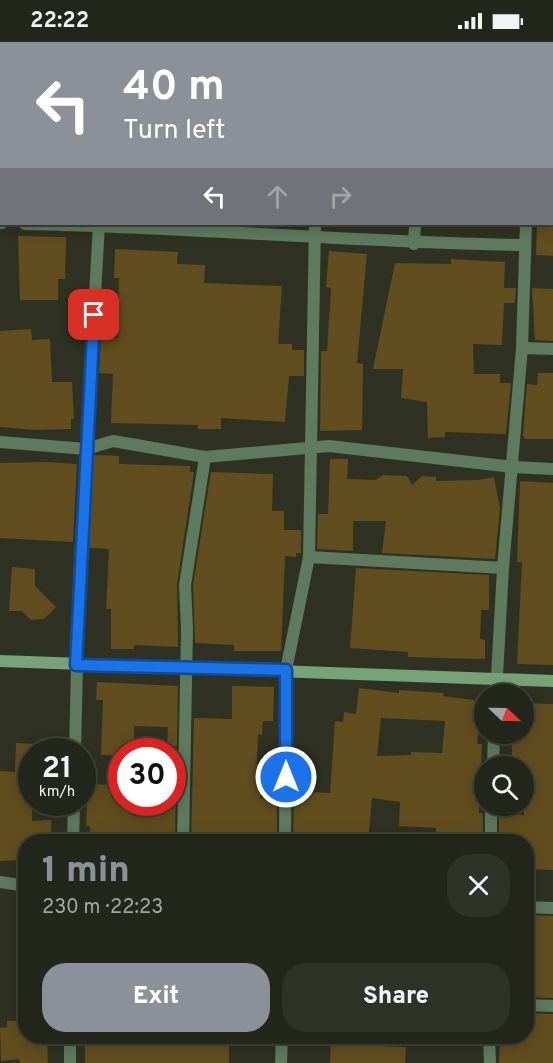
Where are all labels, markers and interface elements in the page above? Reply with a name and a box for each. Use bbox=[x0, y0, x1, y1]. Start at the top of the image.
text: 22:22 bbox=[30, 8, 89, 35]
text: 40 m bbox=[123, 62, 225, 115]
icon: left bbox=[24, 66, 102, 144]
text: Turn left bbox=[123, 114, 225, 148]
icon: left bbox=[198, 180, 231, 213]
icon: ahead bbox=[261, 180, 294, 213]
icon: right bbox=[324, 180, 357, 213]
pin bbox=[68, 289, 119, 340]
icon: arrive bbox=[77, 298, 110, 331]
north arrow bbox=[474, 684, 534, 744]
map controls bbox=[474, 684, 534, 816]
speed limit sign: 30 bbox=[108, 738, 186, 816]
position arrow bbox=[254, 745, 318, 809]
text: 21 bbox=[42, 751, 72, 788]
button: search bbox=[474, 756, 534, 816]
text: km/h bbox=[39, 783, 75, 802]
text: 1 min bbox=[42, 849, 130, 895]
button: close bbox=[447, 854, 510, 917]
text: 230 m · 22:23 bbox=[42, 895, 163, 921]
button: Exit bbox=[42, 963, 270, 1032]
button: Share bbox=[282, 963, 510, 1032]

